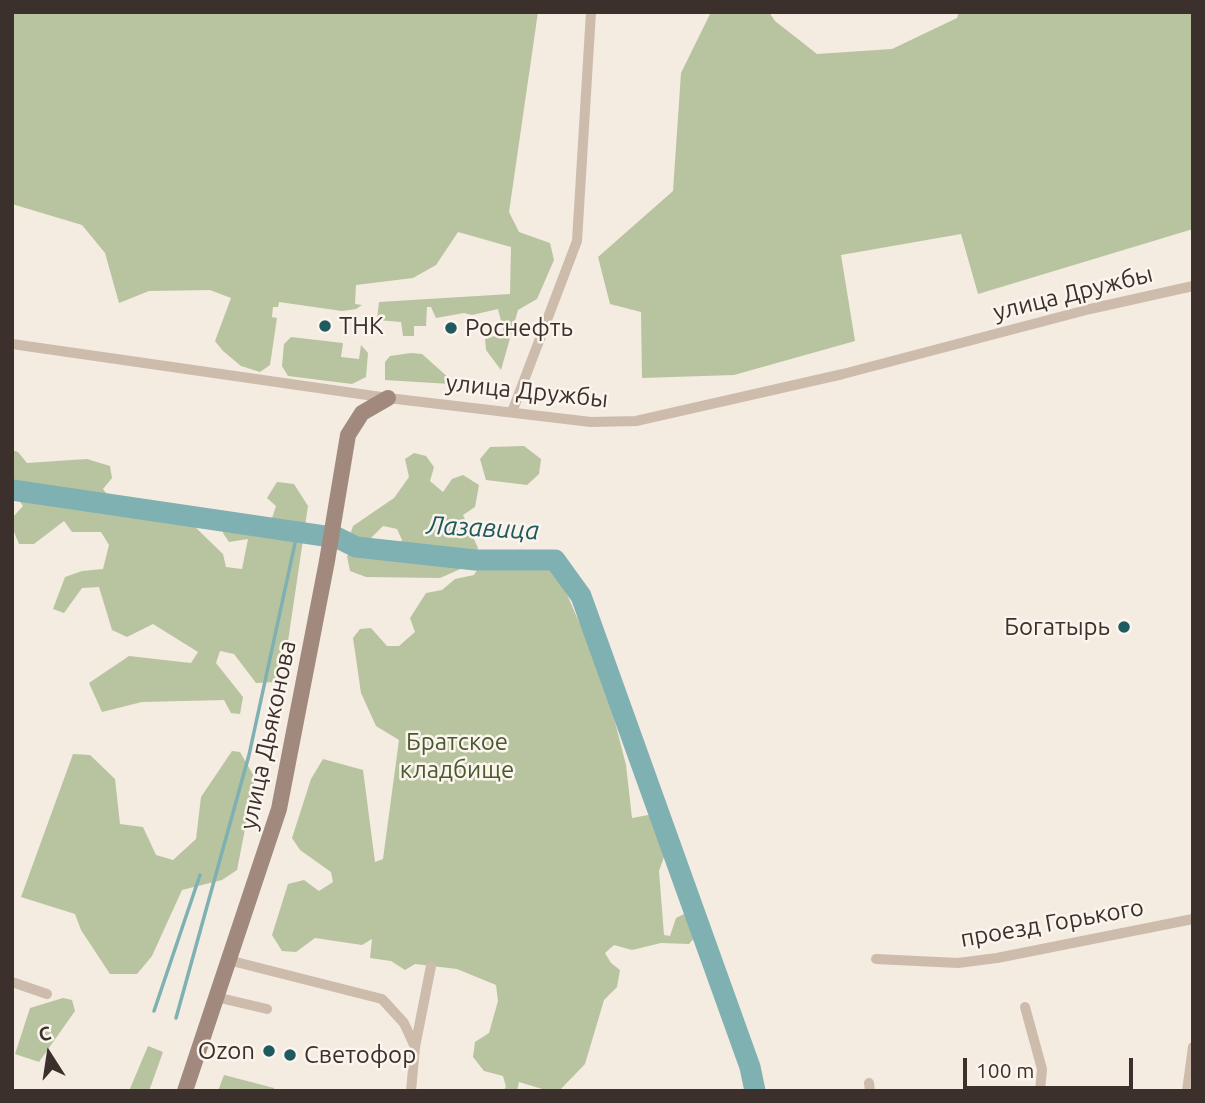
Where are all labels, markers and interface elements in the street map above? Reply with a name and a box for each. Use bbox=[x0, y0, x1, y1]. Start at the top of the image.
street label: улица Дружбы bbox=[990, 259, 1156, 327]
place label: ТНК bbox=[339, 312, 384, 340]
place label: Роснефть bbox=[465, 314, 573, 342]
marker: ТНК bbox=[317, 318, 333, 334]
marker: Роснефть bbox=[443, 320, 459, 336]
street label: улица Дружбы bbox=[444, 368, 610, 414]
water label: Лазавица bbox=[426, 509, 540, 547]
place label: Богатырь bbox=[1004, 613, 1110, 641]
marker: Богатырь bbox=[1116, 619, 1132, 635]
street label: улица Дьяконова bbox=[234, 638, 302, 832]
park label: Братское кладбище bbox=[400, 728, 514, 784]
street label: проезд Горького bbox=[958, 893, 1146, 953]
north arrow bbox=[14, 1019, 84, 1089]
text: С bbox=[36, 1021, 53, 1045]
place label: Ozon bbox=[198, 1037, 255, 1065]
place label: Светофор bbox=[304, 1041, 416, 1069]
marker: Ozon bbox=[261, 1043, 277, 1059]
scale bar bbox=[967, 1044, 1137, 1088]
marker: Светофор bbox=[282, 1047, 298, 1063]
text: 100 m bbox=[976, 1058, 1034, 1082]

